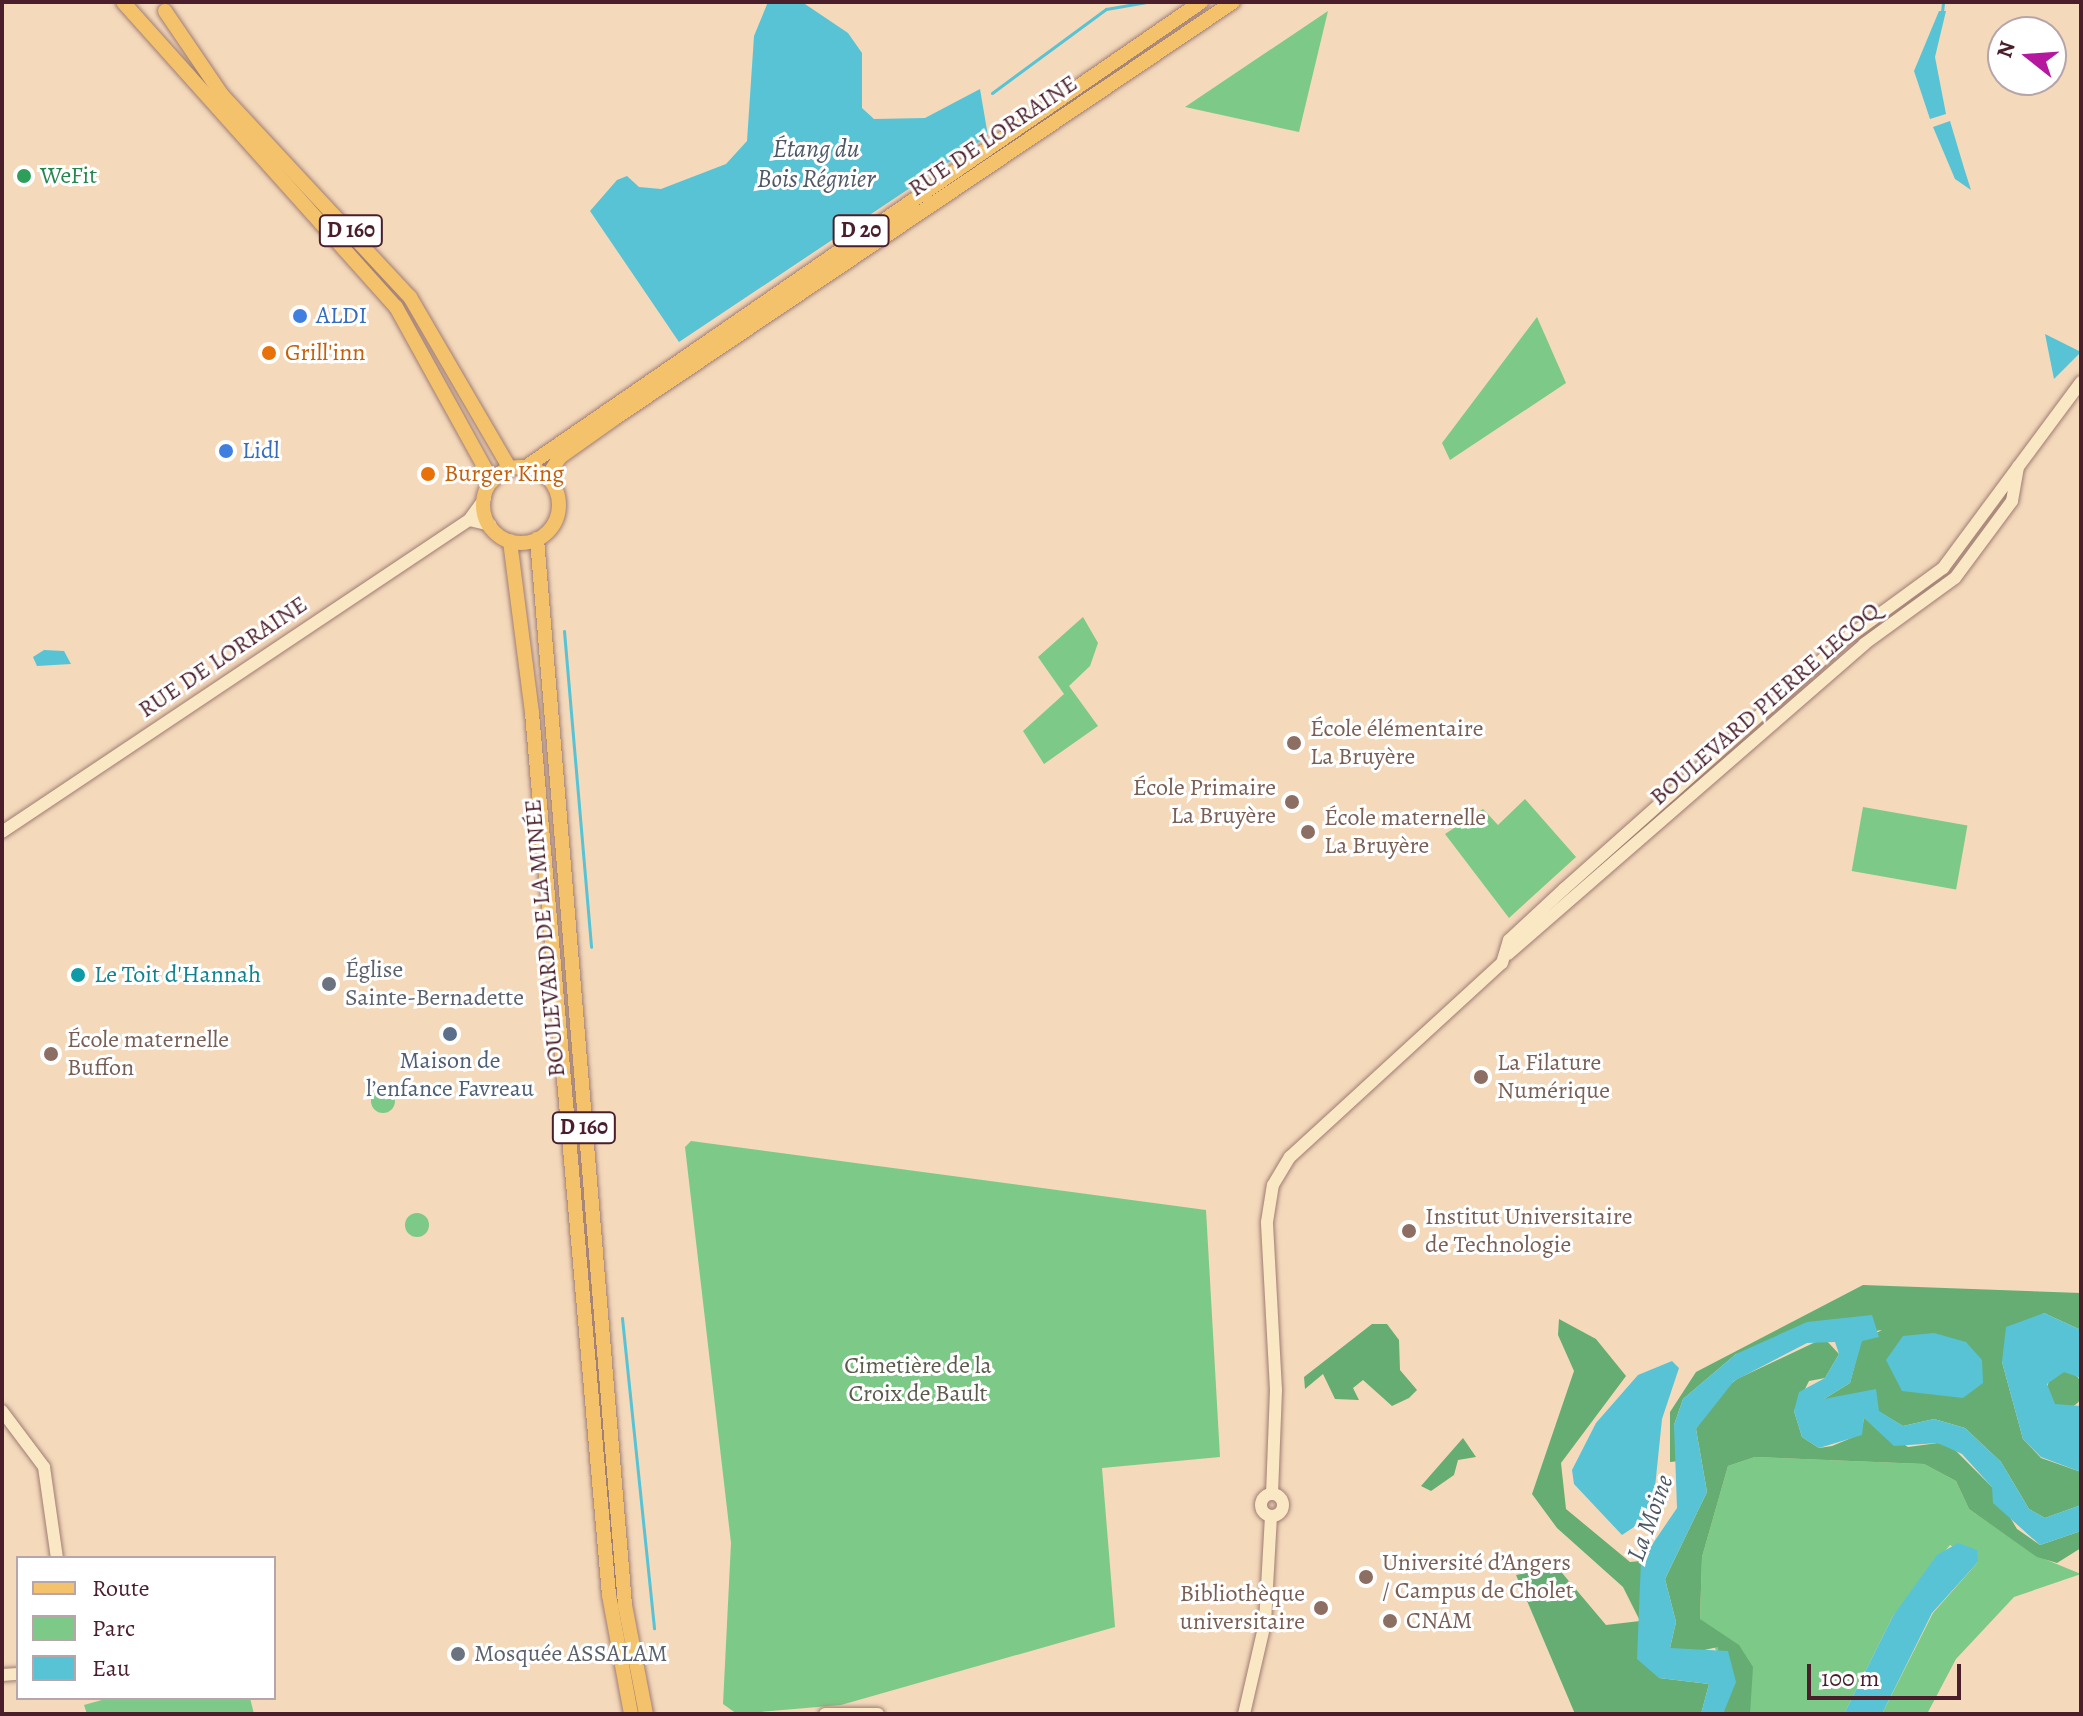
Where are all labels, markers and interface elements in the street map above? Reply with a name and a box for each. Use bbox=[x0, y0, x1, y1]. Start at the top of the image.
north arrow bbox=[1987, 16, 2067, 96]
text: N bbox=[1989, 38, 2023, 62]
street label: RUE DE LORRAINE bbox=[903, 69, 1083, 203]
water label: Étang du Bois Régnier bbox=[757, 133, 875, 194]
place label: WeFit bbox=[40, 162, 97, 190]
marker: WeFit bbox=[15, 167, 33, 185]
road number: D 160 bbox=[317, 213, 385, 249]
road number: D 20 bbox=[831, 213, 891, 249]
place label: ALDI bbox=[316, 302, 367, 330]
marker: ALDI bbox=[291, 307, 309, 325]
place label: Grill'inn bbox=[285, 339, 365, 367]
marker: Grill'inn bbox=[260, 344, 278, 362]
place label: Lidl bbox=[242, 437, 280, 465]
marker: Lidl bbox=[217, 442, 235, 460]
place label: Burger King bbox=[444, 460, 564, 488]
marker: Burger King bbox=[419, 465, 437, 483]
street label: RUE DE LORRAINE bbox=[133, 590, 313, 724]
street label: BOULEVARD PIERRE LECOQ bbox=[1644, 596, 1886, 812]
place label: École élémentaire La Bruyère bbox=[1310, 715, 1484, 771]
marker: École élémentaire La Bruyère bbox=[1285, 734, 1303, 752]
place label: École Primaire La Bruyère bbox=[1133, 774, 1276, 830]
marker: École Primaire La Bruyère bbox=[1283, 793, 1301, 811]
street label: BOULEVARD DE LA MINÉE bbox=[518, 798, 572, 1078]
place label: École maternelle La Bruyère bbox=[1324, 804, 1486, 860]
marker: École maternelle La Bruyère bbox=[1299, 823, 1317, 841]
place label: Église Sainte-Bernadette bbox=[345, 956, 524, 1012]
place label: Le Toit d'Hannah bbox=[94, 961, 261, 989]
marker: Le Toit d'Hannah bbox=[69, 966, 87, 984]
marker: Église Sainte-Bernadette bbox=[320, 975, 338, 993]
marker: Maison de l’enfance Favreau bbox=[441, 1025, 459, 1043]
place label: École maternelle Buffon bbox=[67, 1026, 229, 1082]
marker: École maternelle Buffon bbox=[42, 1045, 60, 1063]
place label: Maison de l’enfance Favreau bbox=[366, 1047, 534, 1103]
place label: La Filature Numérique bbox=[1497, 1049, 1610, 1105]
marker: La Filature Numérique bbox=[1472, 1068, 1490, 1086]
road number: D 160 bbox=[550, 1110, 618, 1146]
place label: Institut Universitaire de Technologie bbox=[1425, 1203, 1633, 1259]
marker: Institut Universitaire de Technologie bbox=[1400, 1222, 1418, 1240]
park label: Cimetière de la Croix de Bault bbox=[844, 1352, 992, 1408]
water label: La Moine bbox=[1620, 1471, 1680, 1565]
place label: Université d’Angers / Campus de Cholet bbox=[1382, 1549, 1574, 1605]
legend bbox=[16, 1556, 276, 1700]
marker: Université d’Angers / Campus de Cholet bbox=[1357, 1568, 1375, 1586]
text: Route bbox=[92, 1572, 150, 1604]
place label: Bibliothèque universitaire bbox=[1180, 1580, 1305, 1636]
marker: Bibliothèque universitaire bbox=[1312, 1599, 1330, 1617]
place label: CNAM bbox=[1406, 1607, 1472, 1635]
text: Parc bbox=[92, 1612, 135, 1644]
marker: CNAM bbox=[1381, 1612, 1399, 1630]
place label: Mosquée ASSALAM bbox=[474, 1640, 668, 1668]
marker: Mosquée ASSALAM bbox=[449, 1645, 467, 1663]
scale bar bbox=[1811, 1648, 1965, 1698]
text: Eau bbox=[92, 1652, 130, 1684]
text: 100 m bbox=[1821, 1662, 1880, 1694]

